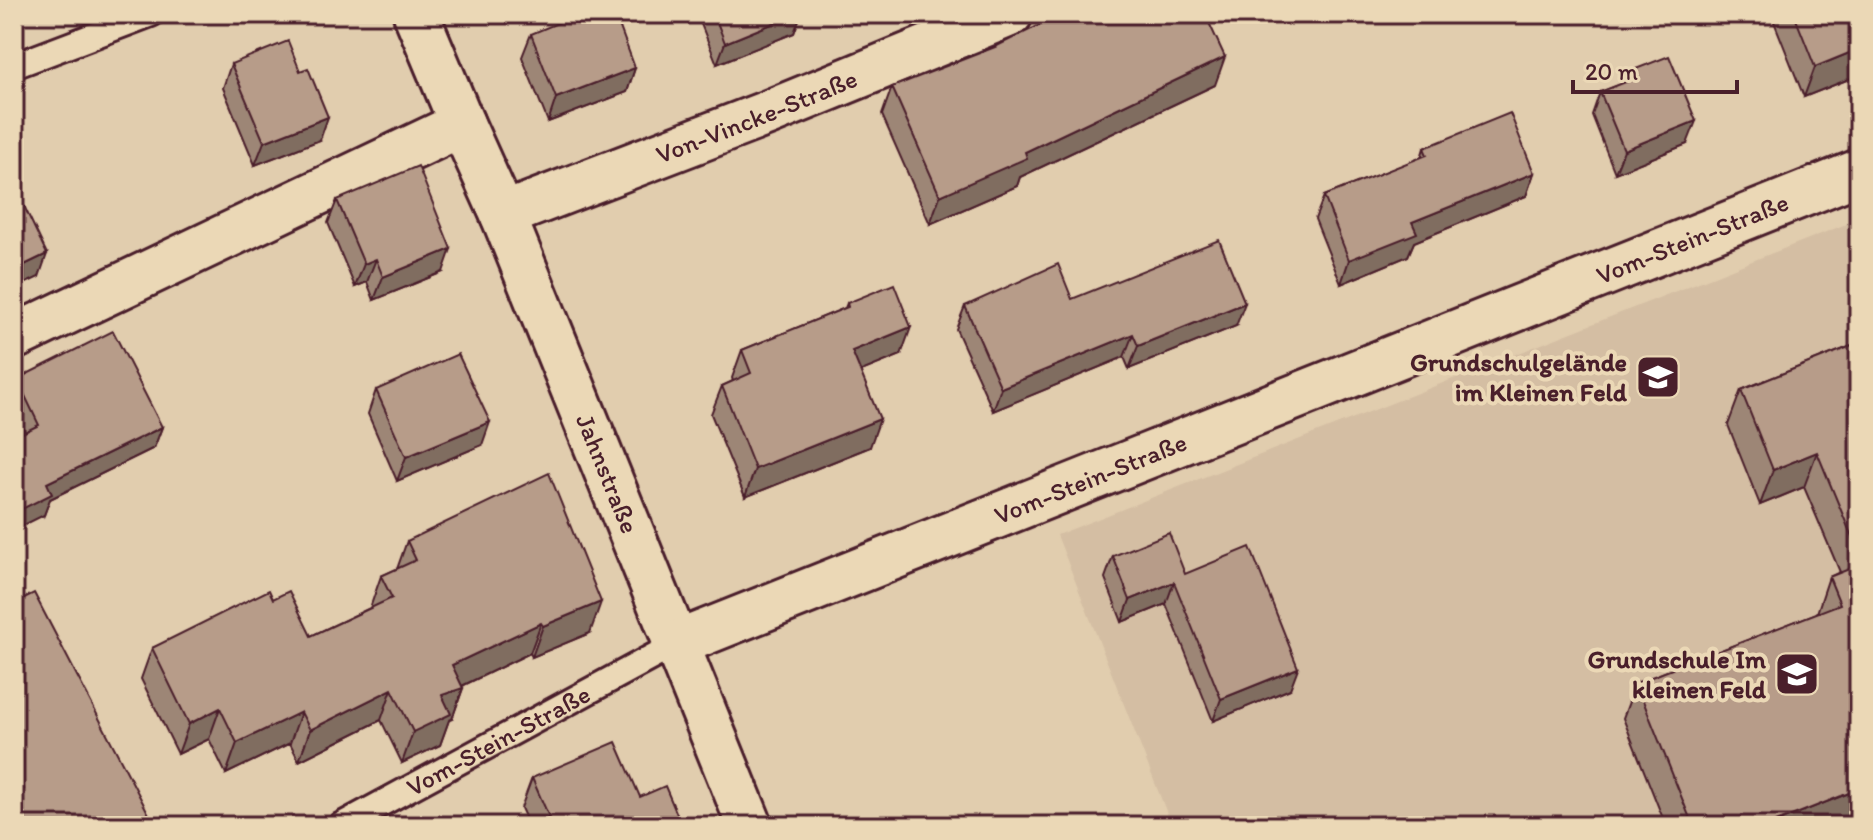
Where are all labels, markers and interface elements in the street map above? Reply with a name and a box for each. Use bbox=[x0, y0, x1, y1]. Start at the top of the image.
scale bar bbox=[1573, 44, 1737, 94]
text: 20 m bbox=[1585, 57, 1638, 86]
street label: Von-Vincke-Straße bbox=[651, 62, 862, 171]
street label: Vom-Stein-Straße bbox=[1591, 186, 1793, 291]
place label: Grundschulgelände im Kleinen Feld bbox=[1410, 346, 1628, 408]
school or university icon: Grundschulgelände im Kleinen Feld bbox=[1634, 353, 1682, 401]
street label: Jahnstraße bbox=[569, 409, 646, 538]
street label: Vom-Stein-Straße bbox=[990, 426, 1191, 531]
place label: Grundschule Im kleinen Feld bbox=[1588, 643, 1767, 705]
school or university icon: Grundschule Im kleinen Feld bbox=[1773, 650, 1821, 698]
street label: Vom-Stein-Straße bbox=[401, 678, 596, 803]

